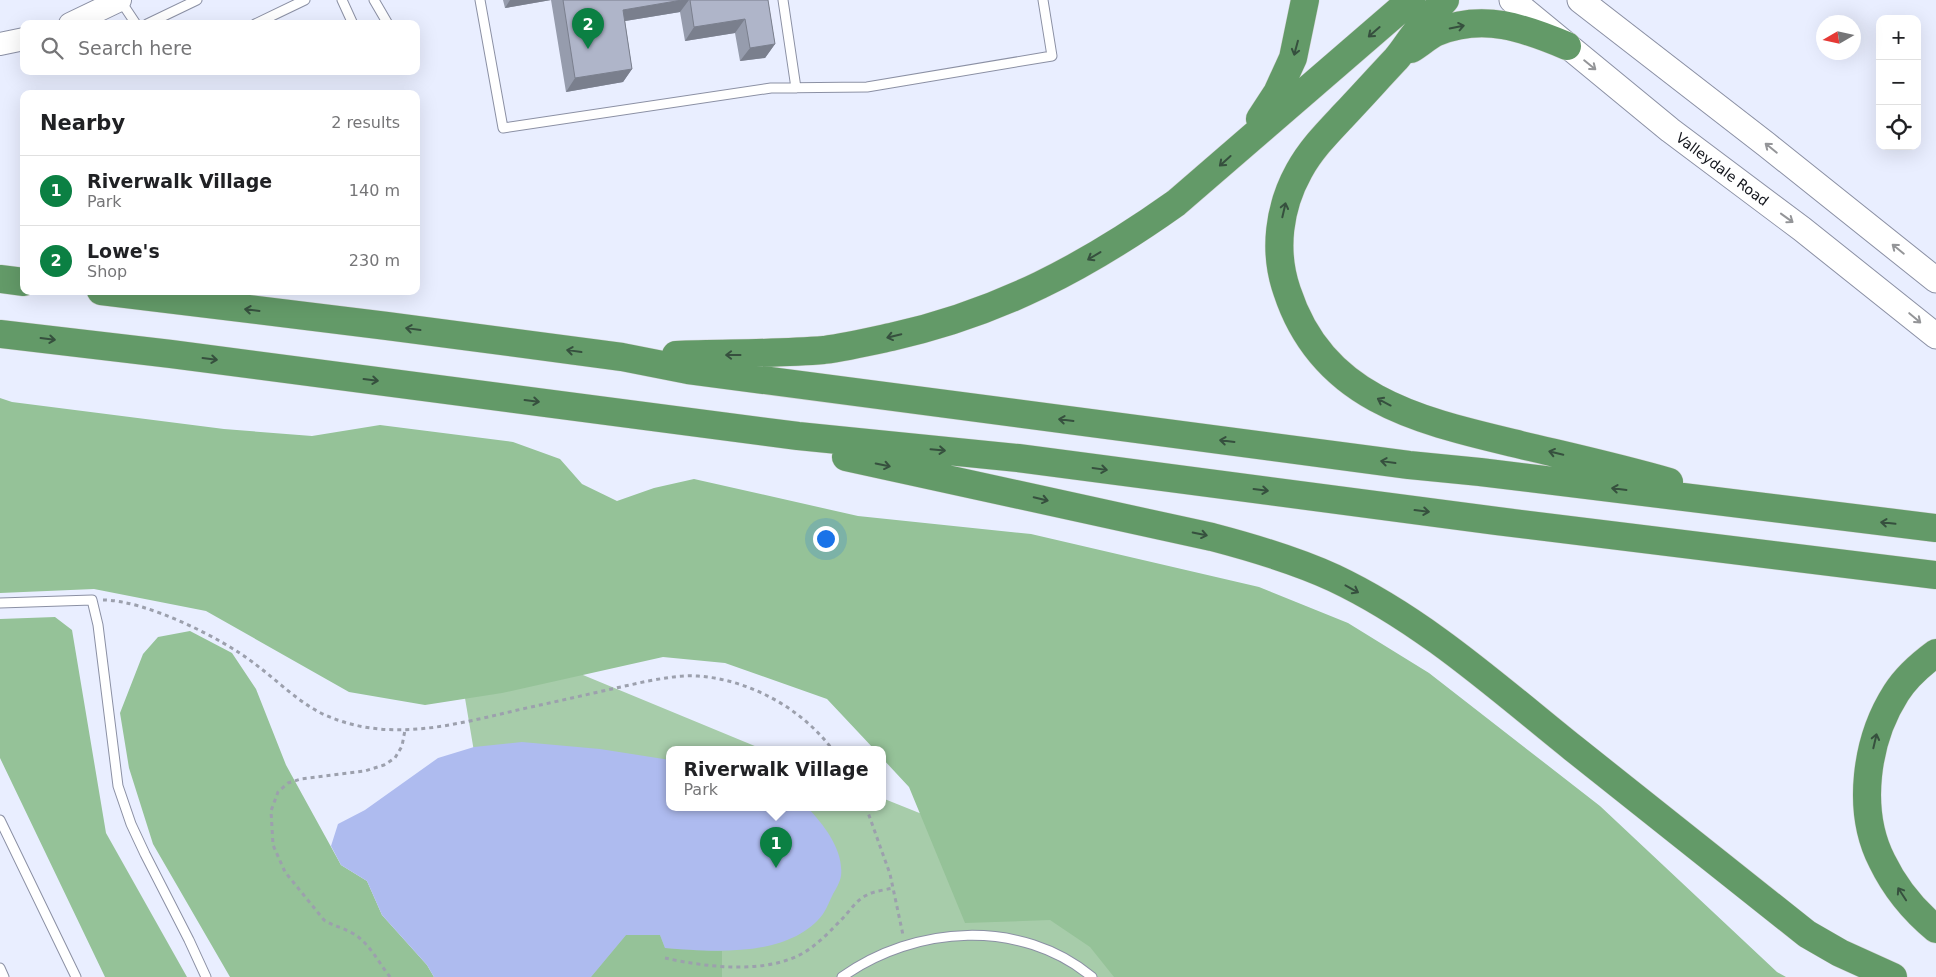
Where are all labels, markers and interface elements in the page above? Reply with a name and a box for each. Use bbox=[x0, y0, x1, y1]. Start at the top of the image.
pin: 2 bbox=[572, 8, 604, 49]
north arrow bbox=[1816, 15, 1861, 60]
map controls bbox=[1876, 15, 1921, 150]
button: + bbox=[1876, 15, 1921, 60]
search box bbox=[20, 20, 420, 75]
one-way arrow bbox=[1449, 21, 1465, 31]
one-way arrow bbox=[1368, 26, 1381, 37]
icon: search bbox=[38, 34, 66, 62]
text: Search here bbox=[78, 37, 192, 59]
one-way arrow bbox=[1290, 39, 1300, 55]
one-way arrow bbox=[1583, 59, 1596, 70]
button: − bbox=[1876, 60, 1921, 105]
button: locate bbox=[1876, 105, 1921, 150]
text: Nearby bbox=[40, 111, 125, 135]
text: 2 results bbox=[331, 113, 400, 132]
street label: Valleydale Road bbox=[1673, 129, 1772, 209]
one-way arrow bbox=[1765, 143, 1778, 154]
one-way arrow bbox=[1218, 155, 1231, 167]
text: Riverwalk Village bbox=[87, 170, 272, 192]
text: 1 bbox=[50, 181, 62, 200]
text: 140 m bbox=[349, 181, 400, 200]
text: Park bbox=[87, 192, 122, 211]
one-way arrow bbox=[1279, 203, 1289, 219]
one-way arrow bbox=[1780, 213, 1794, 223]
text: Lowe's bbox=[87, 240, 160, 262]
one-way arrow bbox=[1892, 244, 1905, 255]
text: 2 bbox=[50, 251, 62, 270]
text: 230 m bbox=[349, 251, 400, 270]
one-way arrow bbox=[1087, 252, 1101, 262]
text: Shop bbox=[87, 262, 127, 281]
one-way arrow bbox=[244, 305, 260, 315]
one-way arrow bbox=[1908, 313, 1921, 324]
one-way arrow bbox=[405, 324, 421, 334]
one-way arrow bbox=[887, 332, 903, 341]
one-way arrow bbox=[40, 334, 56, 344]
one-way arrow bbox=[566, 346, 582, 356]
one-way arrow bbox=[725, 350, 742, 360]
one-way arrow bbox=[201, 354, 217, 364]
one-way arrow bbox=[363, 375, 379, 385]
one-way arrow bbox=[524, 396, 540, 406]
one-way arrow bbox=[1377, 397, 1392, 406]
one-way arrow bbox=[1058, 415, 1074, 425]
one-way arrow bbox=[1220, 436, 1236, 446]
one-way arrow bbox=[930, 446, 946, 455]
one-way arrow bbox=[1548, 448, 1564, 457]
one-way arrow bbox=[1381, 457, 1397, 467]
one-way arrow bbox=[874, 460, 890, 470]
one-way arrow bbox=[1091, 464, 1107, 474]
one-way arrow bbox=[1612, 484, 1628, 494]
one-way arrow bbox=[1253, 486, 1269, 496]
one-way arrow bbox=[1033, 495, 1049, 504]
one-way arrow bbox=[1414, 506, 1430, 516]
one-way arrow bbox=[1880, 518, 1896, 528]
your location bbox=[813, 526, 839, 552]
one-way arrow bbox=[1192, 530, 1208, 539]
one-way arrow bbox=[1345, 584, 1359, 594]
one-way arrow bbox=[1871, 733, 1880, 749]
popup bbox=[666, 746, 886, 811]
text: Riverwalk Village bbox=[683, 758, 869, 780]
text: Park bbox=[683, 780, 718, 799]
pin: 1 bbox=[760, 827, 792, 868]
one-way arrow bbox=[1897, 888, 1907, 902]

